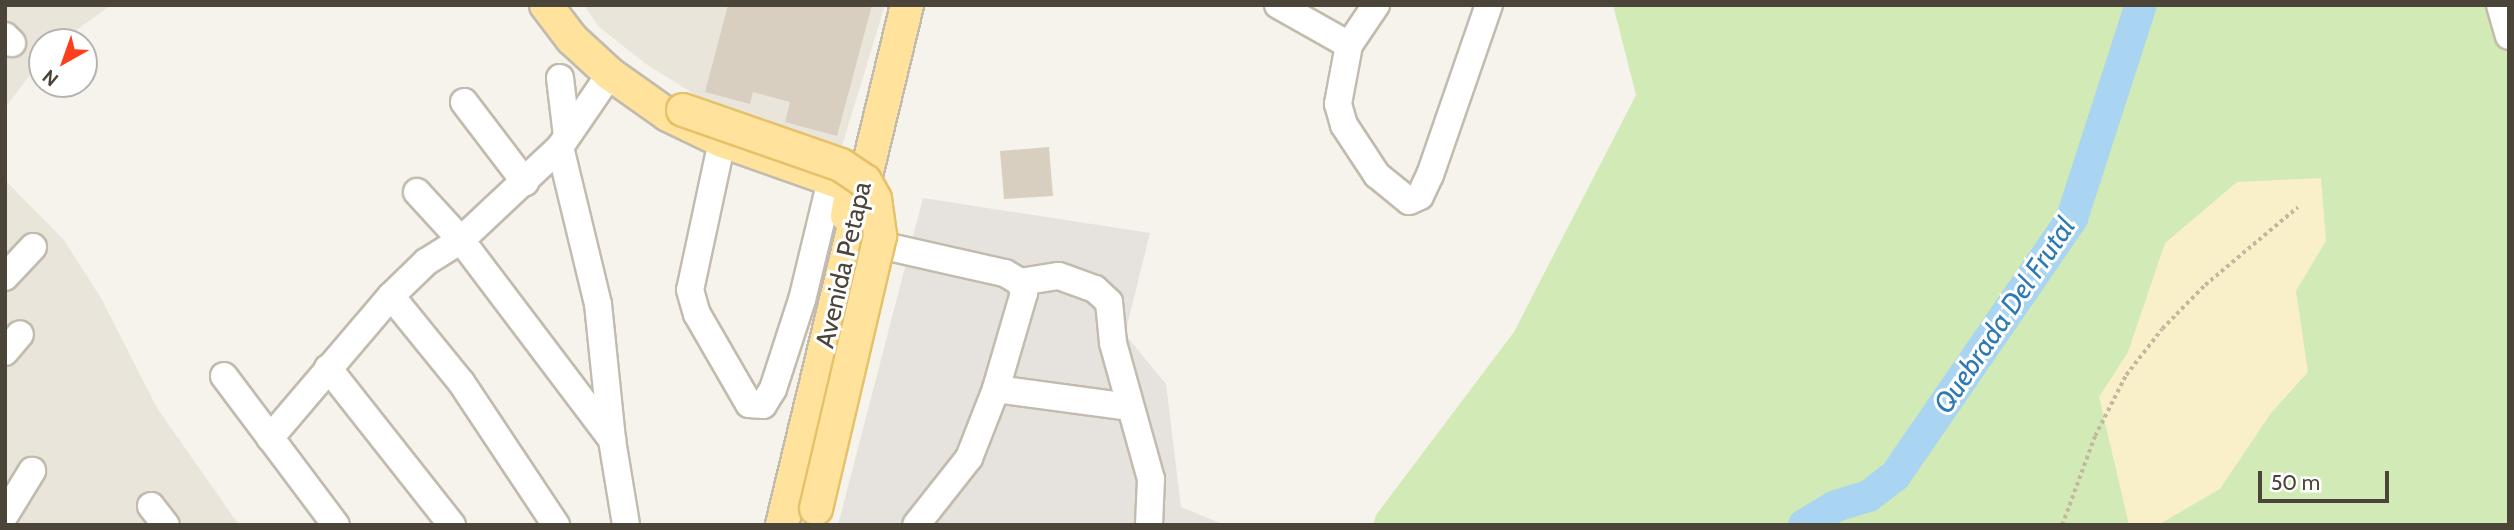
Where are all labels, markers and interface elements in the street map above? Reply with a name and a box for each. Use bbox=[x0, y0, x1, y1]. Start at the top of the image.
north arrow bbox=[28, 28, 98, 98]
text: N bbox=[38, 65, 63, 91]
street label: Avenida Petapa bbox=[810, 179, 878, 351]
water label: Quebrada Del Frutal bbox=[1926, 211, 2082, 419]
scale bar bbox=[2262, 456, 2393, 500]
text: 50 m bbox=[2271, 470, 2320, 495]

